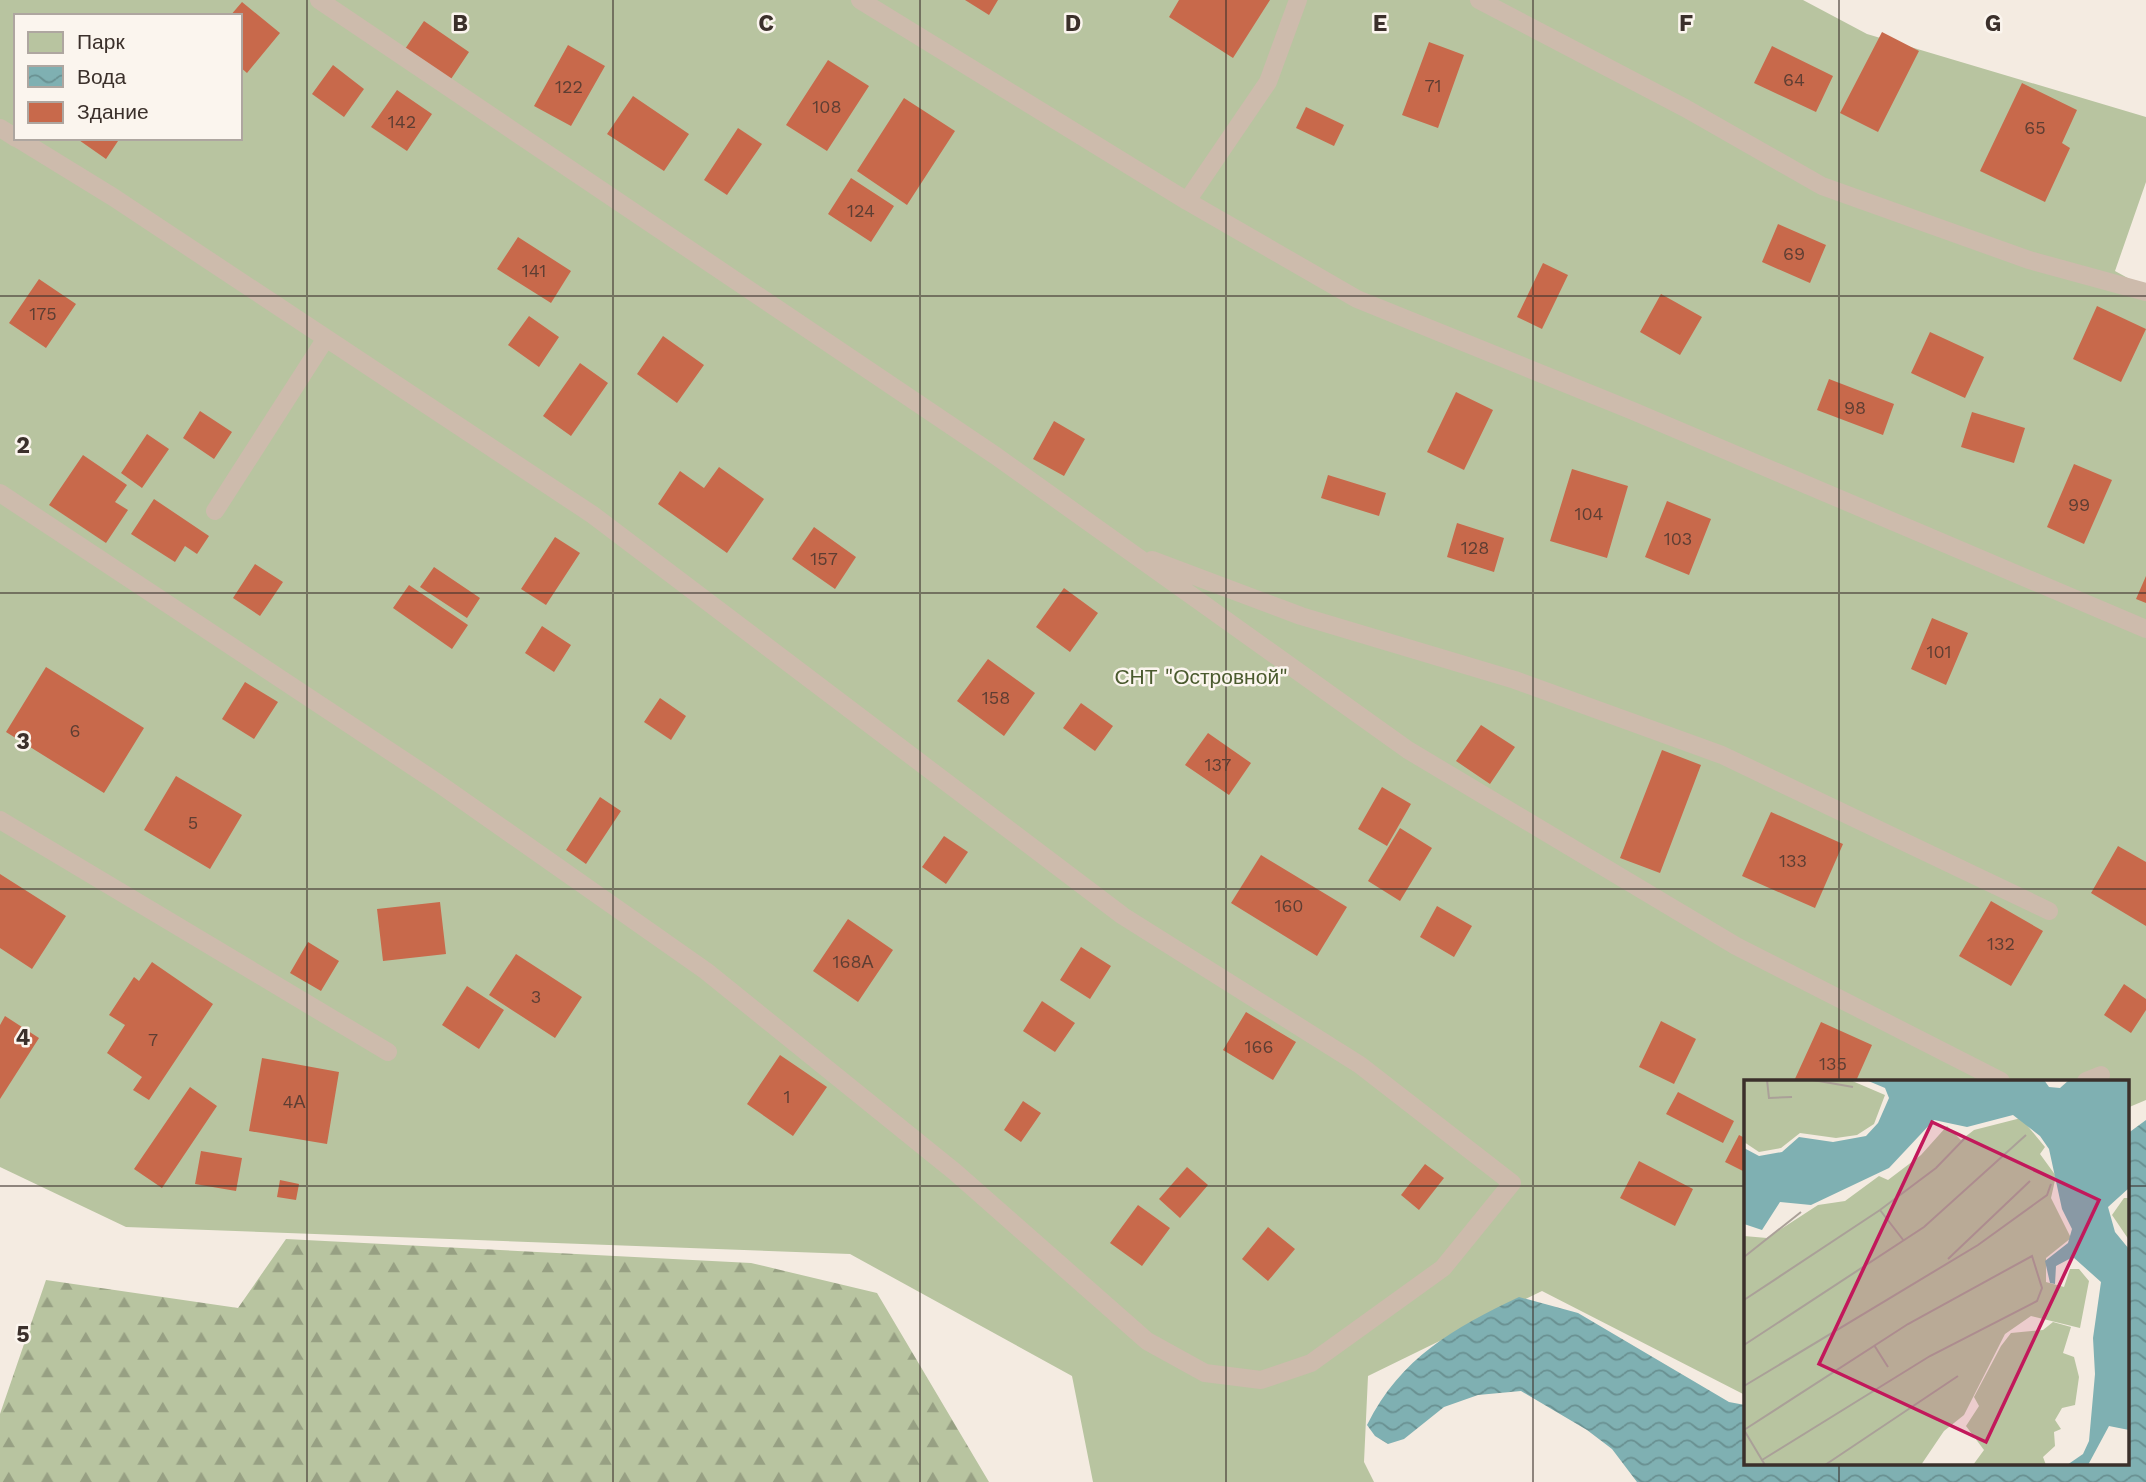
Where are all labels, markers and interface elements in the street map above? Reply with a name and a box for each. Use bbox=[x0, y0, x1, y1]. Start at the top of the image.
text: B bbox=[452, 10, 468, 37]
text: C bbox=[758, 10, 774, 37]
text: D bbox=[1065, 10, 1081, 37]
text: E bbox=[1373, 10, 1387, 37]
text: F bbox=[1679, 10, 1693, 37]
text: G bbox=[1985, 10, 2001, 37]
legend bbox=[14, 14, 242, 140]
text: Парк bbox=[77, 29, 125, 54]
text: Вода bbox=[77, 64, 126, 89]
house number: 64 bbox=[1783, 69, 1805, 90]
house number: 71 bbox=[1424, 75, 1442, 96]
house number: 122 bbox=[555, 76, 583, 97]
house number: 108 bbox=[812, 96, 842, 117]
text: Здание bbox=[77, 99, 149, 124]
house number: 142 bbox=[388, 111, 416, 132]
house number: 65 bbox=[2024, 117, 2046, 138]
house number: 124 bbox=[847, 200, 875, 221]
house number: 69 bbox=[1783, 243, 1805, 264]
house number: 141 bbox=[522, 260, 546, 281]
house number: 175 bbox=[29, 303, 57, 324]
house number: 98 bbox=[1844, 397, 1866, 418]
text: 2 bbox=[16, 432, 30, 459]
house number: 99 bbox=[2068, 494, 2090, 515]
house number: 104 bbox=[1574, 503, 1604, 524]
house number: 103 bbox=[1664, 528, 1692, 549]
house number: 128 bbox=[1461, 537, 1489, 558]
house number: 157 bbox=[810, 548, 838, 569]
house number: 101 bbox=[1926, 641, 1952, 662]
park label: СНТ "Островной" bbox=[1114, 664, 1288, 689]
house number: 158 bbox=[982, 687, 1010, 708]
house number: 6 bbox=[70, 720, 80, 741]
text: 3 bbox=[16, 728, 30, 755]
house number: 137 bbox=[1205, 754, 1231, 775]
house number: 5 bbox=[188, 812, 198, 833]
house number: 133 bbox=[1779, 850, 1807, 871]
house number: 160 bbox=[1274, 895, 1304, 916]
house number: 132 bbox=[1987, 933, 2015, 954]
house number: 168А bbox=[832, 951, 874, 972]
house number: 3 bbox=[531, 986, 541, 1007]
text: 4 bbox=[16, 1024, 31, 1051]
house number: 7 bbox=[148, 1029, 158, 1050]
house number: 166 bbox=[1245, 1036, 1273, 1057]
house number: 135 bbox=[1819, 1053, 1847, 1074]
inset map bbox=[1744, 1080, 2128, 1464]
house number: 1 bbox=[783, 1086, 791, 1107]
house number: 4А bbox=[282, 1091, 306, 1112]
text: 5 bbox=[16, 1321, 30, 1348]

